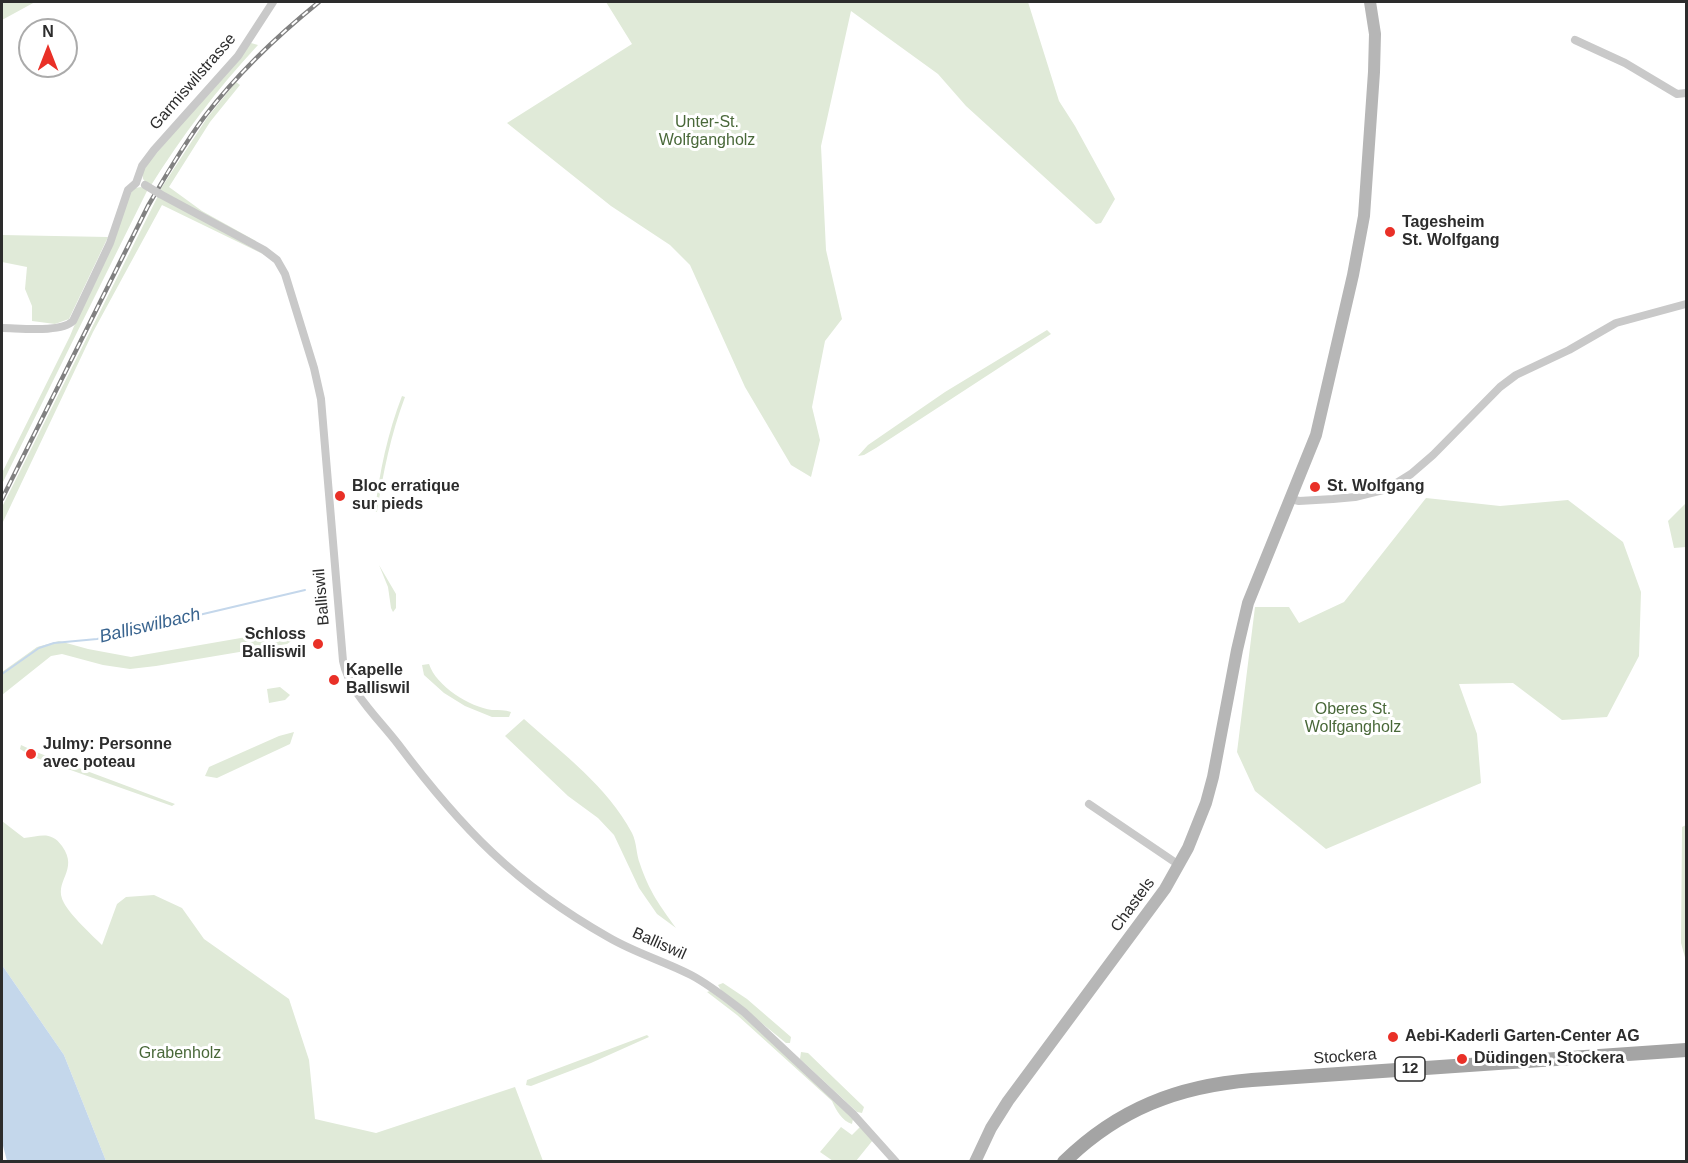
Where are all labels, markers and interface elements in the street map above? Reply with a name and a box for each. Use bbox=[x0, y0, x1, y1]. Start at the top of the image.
north arrow bbox=[18, 18, 78, 78]
text: N bbox=[42, 23, 54, 40]
street label: Garmiswilstrasse bbox=[146, 30, 240, 134]
park label: Unter-St. Wolfgangholz bbox=[659, 113, 755, 151]
place label: Tagesheim St. Wolfgang bbox=[1402, 213, 1499, 251]
marker: Tagesheim St. Wolfgang bbox=[1383, 225, 1397, 239]
place label: Bloc erratique sur pieds bbox=[352, 477, 460, 515]
place label: St. Wolfgang bbox=[1327, 477, 1424, 497]
marker: St. Wolfgang bbox=[1308, 480, 1322, 494]
marker: Bloc erratique sur pieds bbox=[333, 489, 347, 503]
street label: Balliswil bbox=[310, 568, 334, 626]
water label: Balliswilbach bbox=[97, 604, 203, 648]
place label: Schloss Balliswil bbox=[242, 625, 306, 663]
marker: Schloss Balliswil bbox=[311, 637, 325, 651]
place label: Kapelle Balliswil bbox=[346, 661, 410, 699]
marker: Kapelle Balliswil bbox=[327, 673, 341, 687]
park label: Oberes St. Wolfgangholz bbox=[1305, 700, 1401, 738]
place label: Julmy: Personne avec poteau bbox=[43, 735, 172, 773]
marker: Julmy: Personne avec poteau bbox=[24, 747, 38, 761]
street label: Chastels bbox=[1107, 874, 1159, 936]
street label: Balliswil bbox=[629, 924, 689, 964]
place label: Aebi-Kaderli Garten-Center AG bbox=[1405, 1027, 1640, 1047]
marker: Aebi-Kaderli Garten-Center AG bbox=[1386, 1030, 1400, 1044]
park label: Grabenholz bbox=[139, 1044, 221, 1064]
street label: Stockera bbox=[1313, 1045, 1377, 1069]
place label: Düdingen, Stockera bbox=[1474, 1049, 1624, 1069]
marker: Düdingen, Stockera bbox=[1455, 1052, 1469, 1066]
road number: 12 bbox=[1395, 1057, 1425, 1081]

